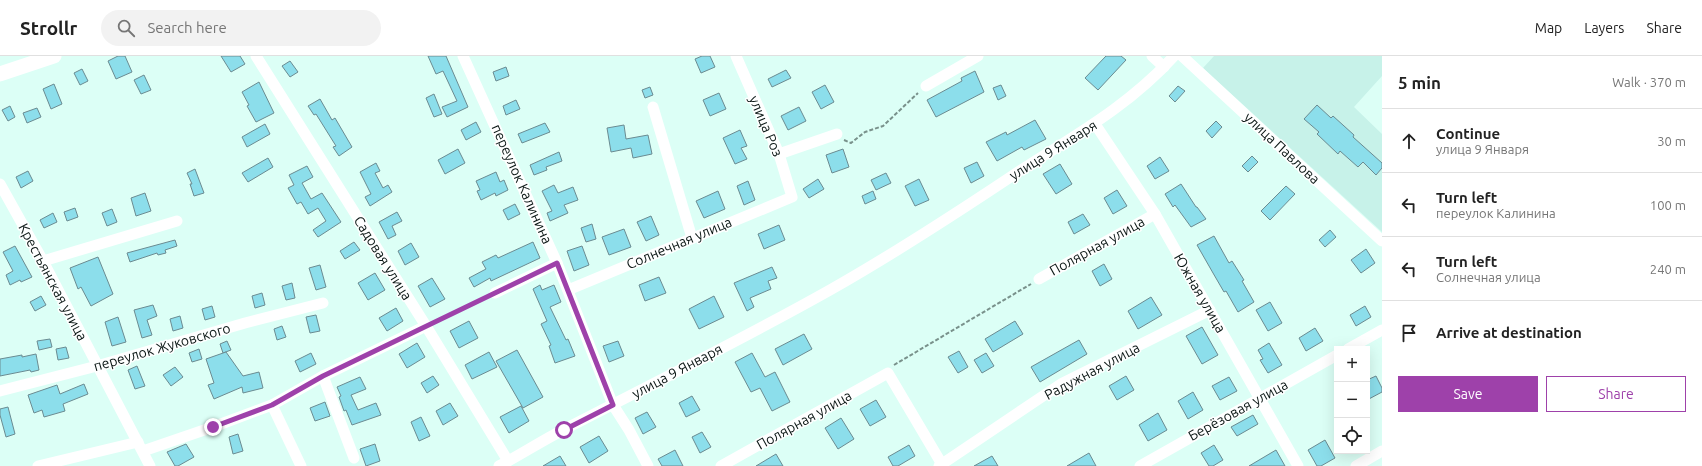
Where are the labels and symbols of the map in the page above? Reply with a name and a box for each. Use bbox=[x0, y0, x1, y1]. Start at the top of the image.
street label: улица Роз bbox=[746, 93, 786, 159]
street label: улица Павлова bbox=[1241, 109, 1323, 187]
street label: улица 9 Января bbox=[1006, 117, 1100, 183]
street label: переулок Калинина bbox=[488, 122, 556, 246]
street label: Садовая улица bbox=[351, 213, 415, 303]
street label: Полярная улица bbox=[1047, 213, 1147, 279]
street label: Солнечная улица bbox=[624, 214, 734, 272]
street label: Крестьянская улица bbox=[15, 221, 91, 343]
street label: Южная улица bbox=[1171, 250, 1229, 336]
street label: переулок Жуковского bbox=[92, 320, 232, 374]
street label: Радужная улица bbox=[1042, 339, 1142, 403]
street label: улица 9 Января bbox=[629, 340, 725, 402]
street label: Берёзовая улица bbox=[1186, 376, 1290, 444]
street label: Полярная улица bbox=[754, 387, 854, 453]
route end bbox=[204, 418, 222, 436]
route start bbox=[555, 421, 573, 439]

